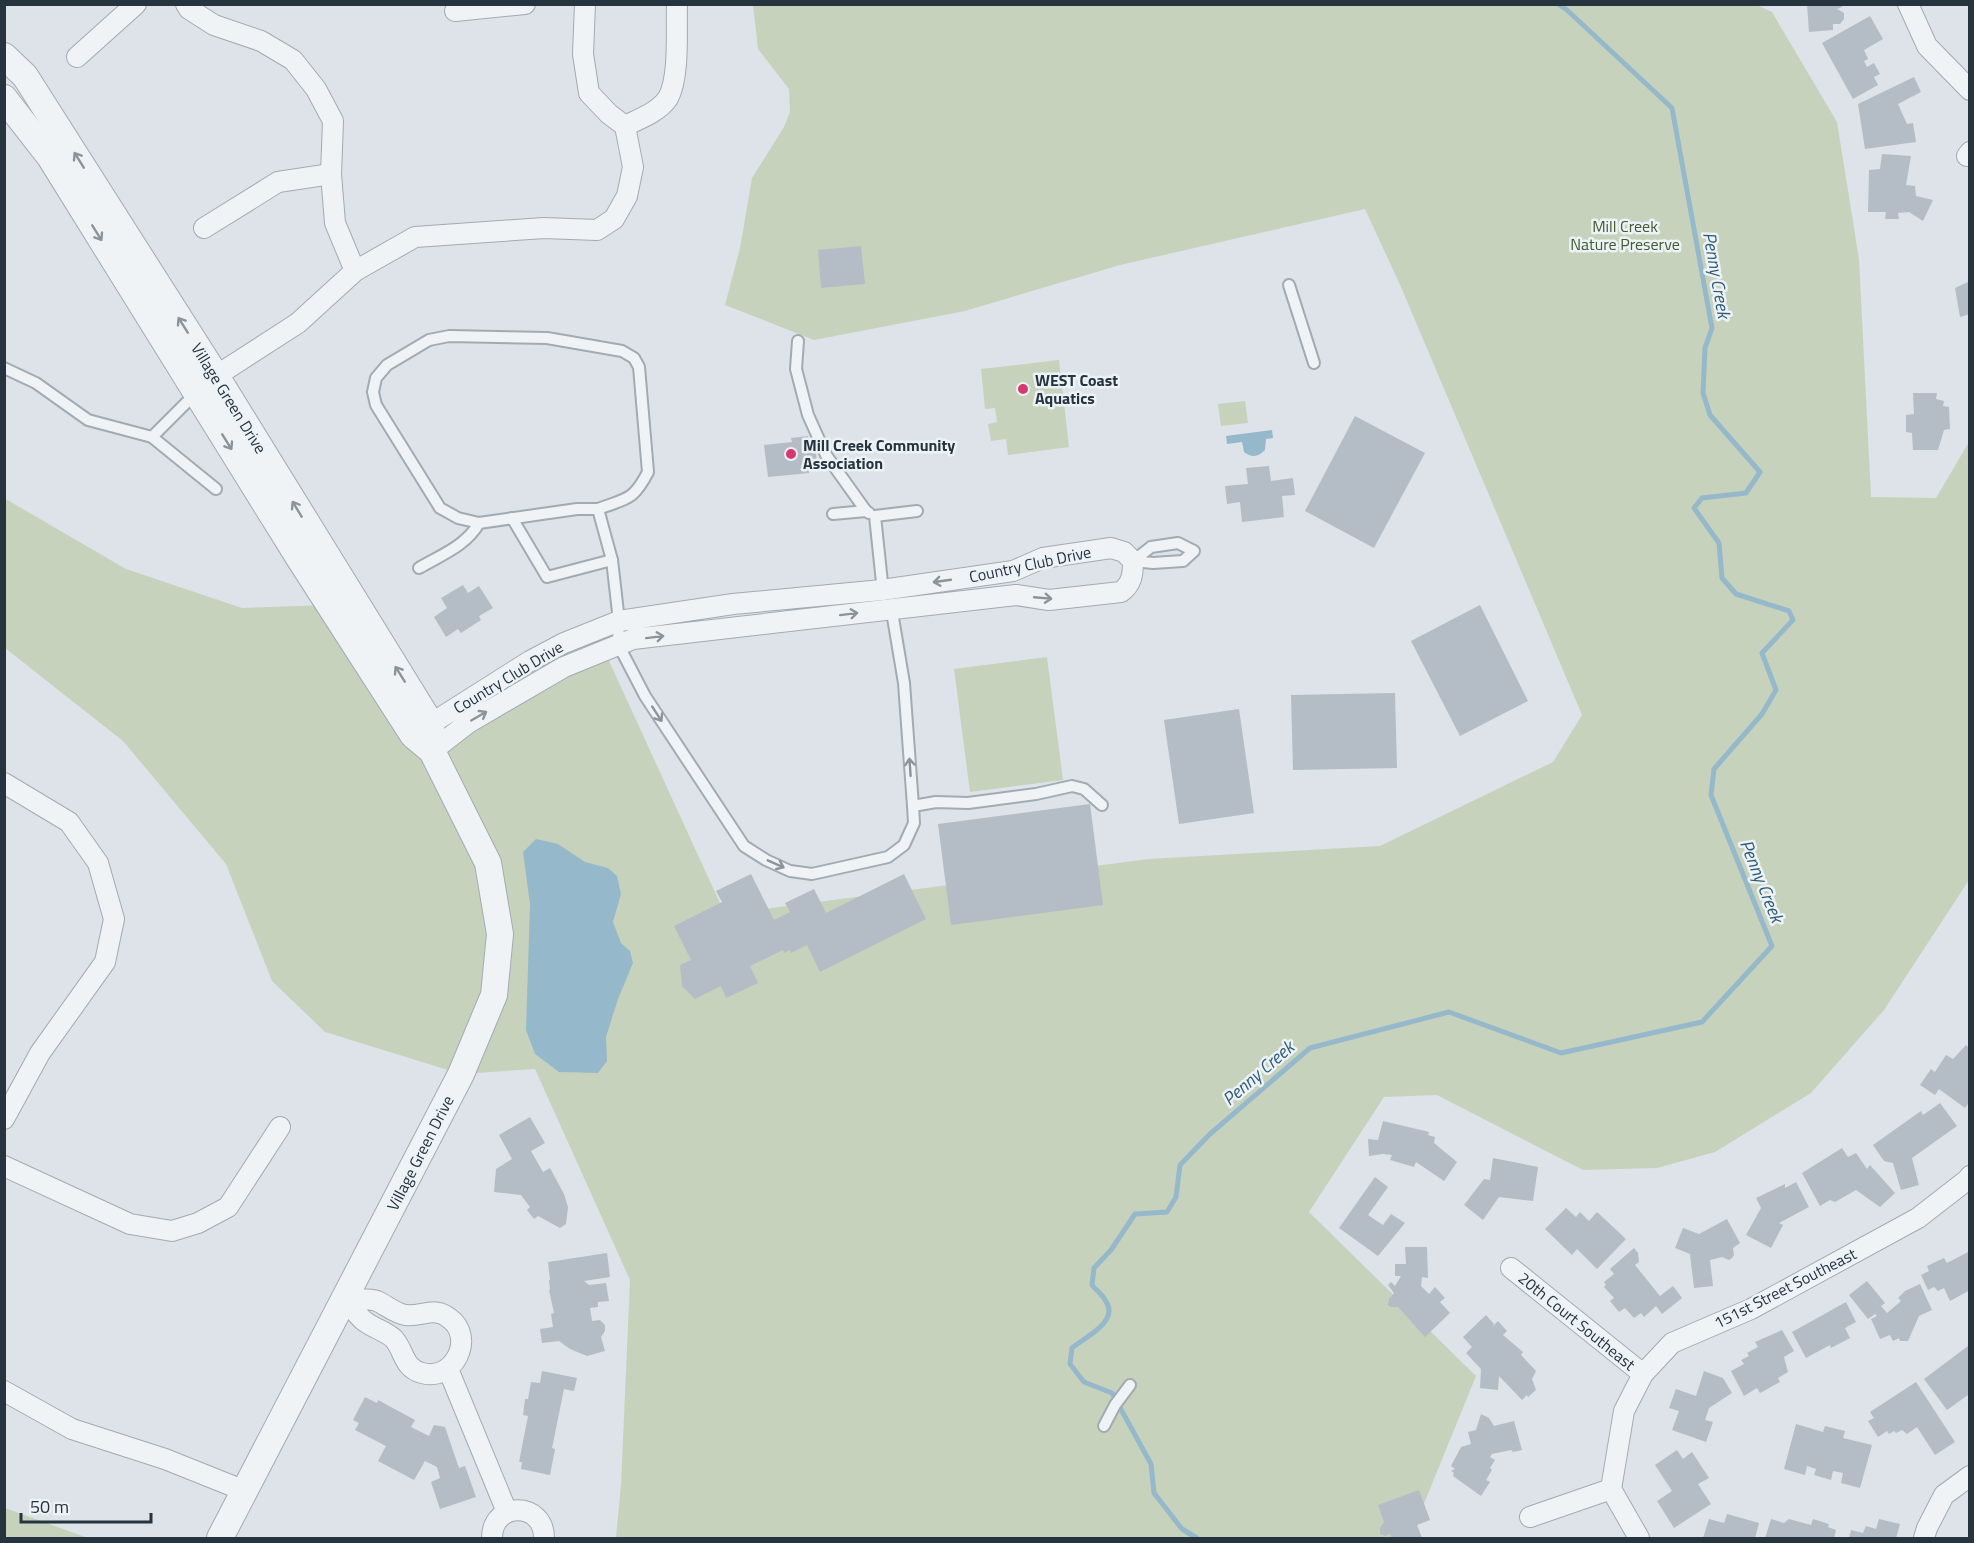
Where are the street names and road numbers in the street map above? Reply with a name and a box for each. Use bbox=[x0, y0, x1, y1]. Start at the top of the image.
street label: Village Green Drive bbox=[185, 338, 273, 458]
street label: Country Club Drive bbox=[967, 539, 1093, 589]
street label: Country Club Drive bbox=[449, 635, 567, 719]
street label: Village Green Drive bbox=[381, 1091, 459, 1215]
street label: 151st Street Southeast bbox=[1710, 1241, 1861, 1334]
street label: 20th Court Southeast bbox=[1513, 1266, 1641, 1376]

